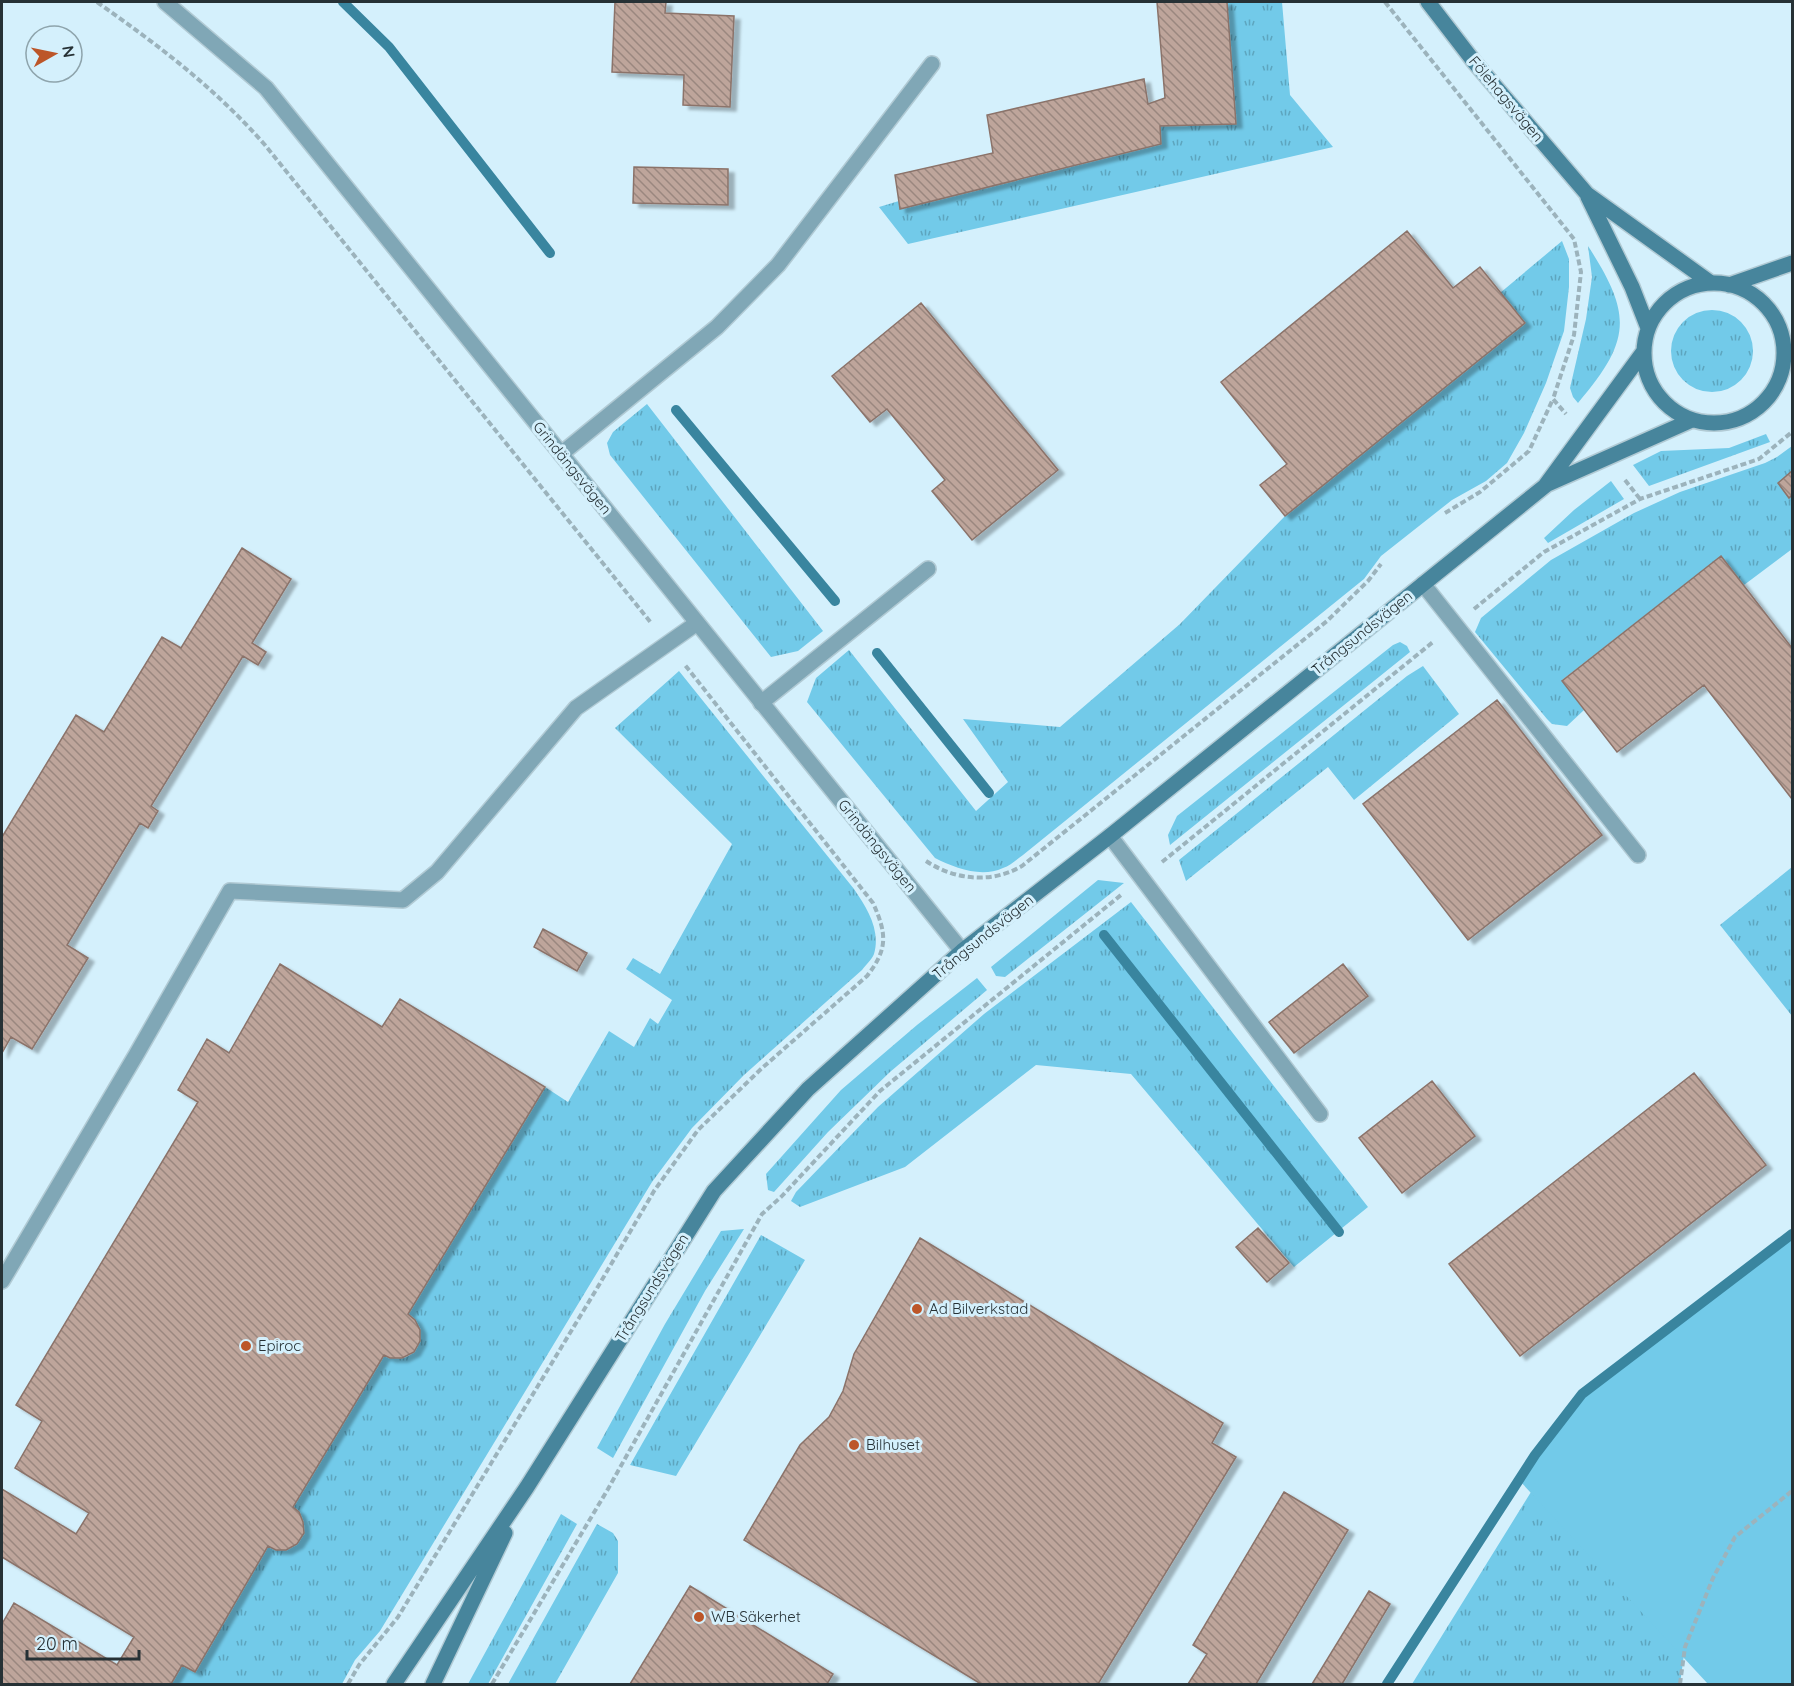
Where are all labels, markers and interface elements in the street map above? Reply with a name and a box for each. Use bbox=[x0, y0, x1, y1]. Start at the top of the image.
north arrow bbox=[24, 24, 84, 84]
text: N bbox=[58, 44, 80, 59]
street label: Fölehagsvägen bbox=[1465, 52, 1548, 146]
street label: Grindängsvägen bbox=[529, 417, 616, 518]
street label: Trångsundsvägen bbox=[1307, 586, 1416, 679]
street label: Grindängsvägen bbox=[834, 795, 921, 896]
street label: Trångsundsvägen bbox=[928, 890, 1037, 983]
street label: Trångsundsvägen bbox=[611, 1230, 693, 1345]
place label: Ad Bilverkstad bbox=[929, 1299, 1028, 1318]
marker: Ad Bilverkstad bbox=[910, 1302, 924, 1316]
place label: Epiroc bbox=[258, 1336, 301, 1355]
marker: Epiroc bbox=[239, 1339, 253, 1353]
place label: Bilhuset bbox=[866, 1435, 920, 1454]
marker: Bilhuset bbox=[847, 1438, 861, 1452]
place label: WB Säkerhet bbox=[711, 1607, 801, 1626]
marker: WB Säkerhet bbox=[692, 1610, 706, 1624]
scale bar bbox=[27, 1623, 140, 1661]
text: 20 m bbox=[36, 1632, 78, 1655]

